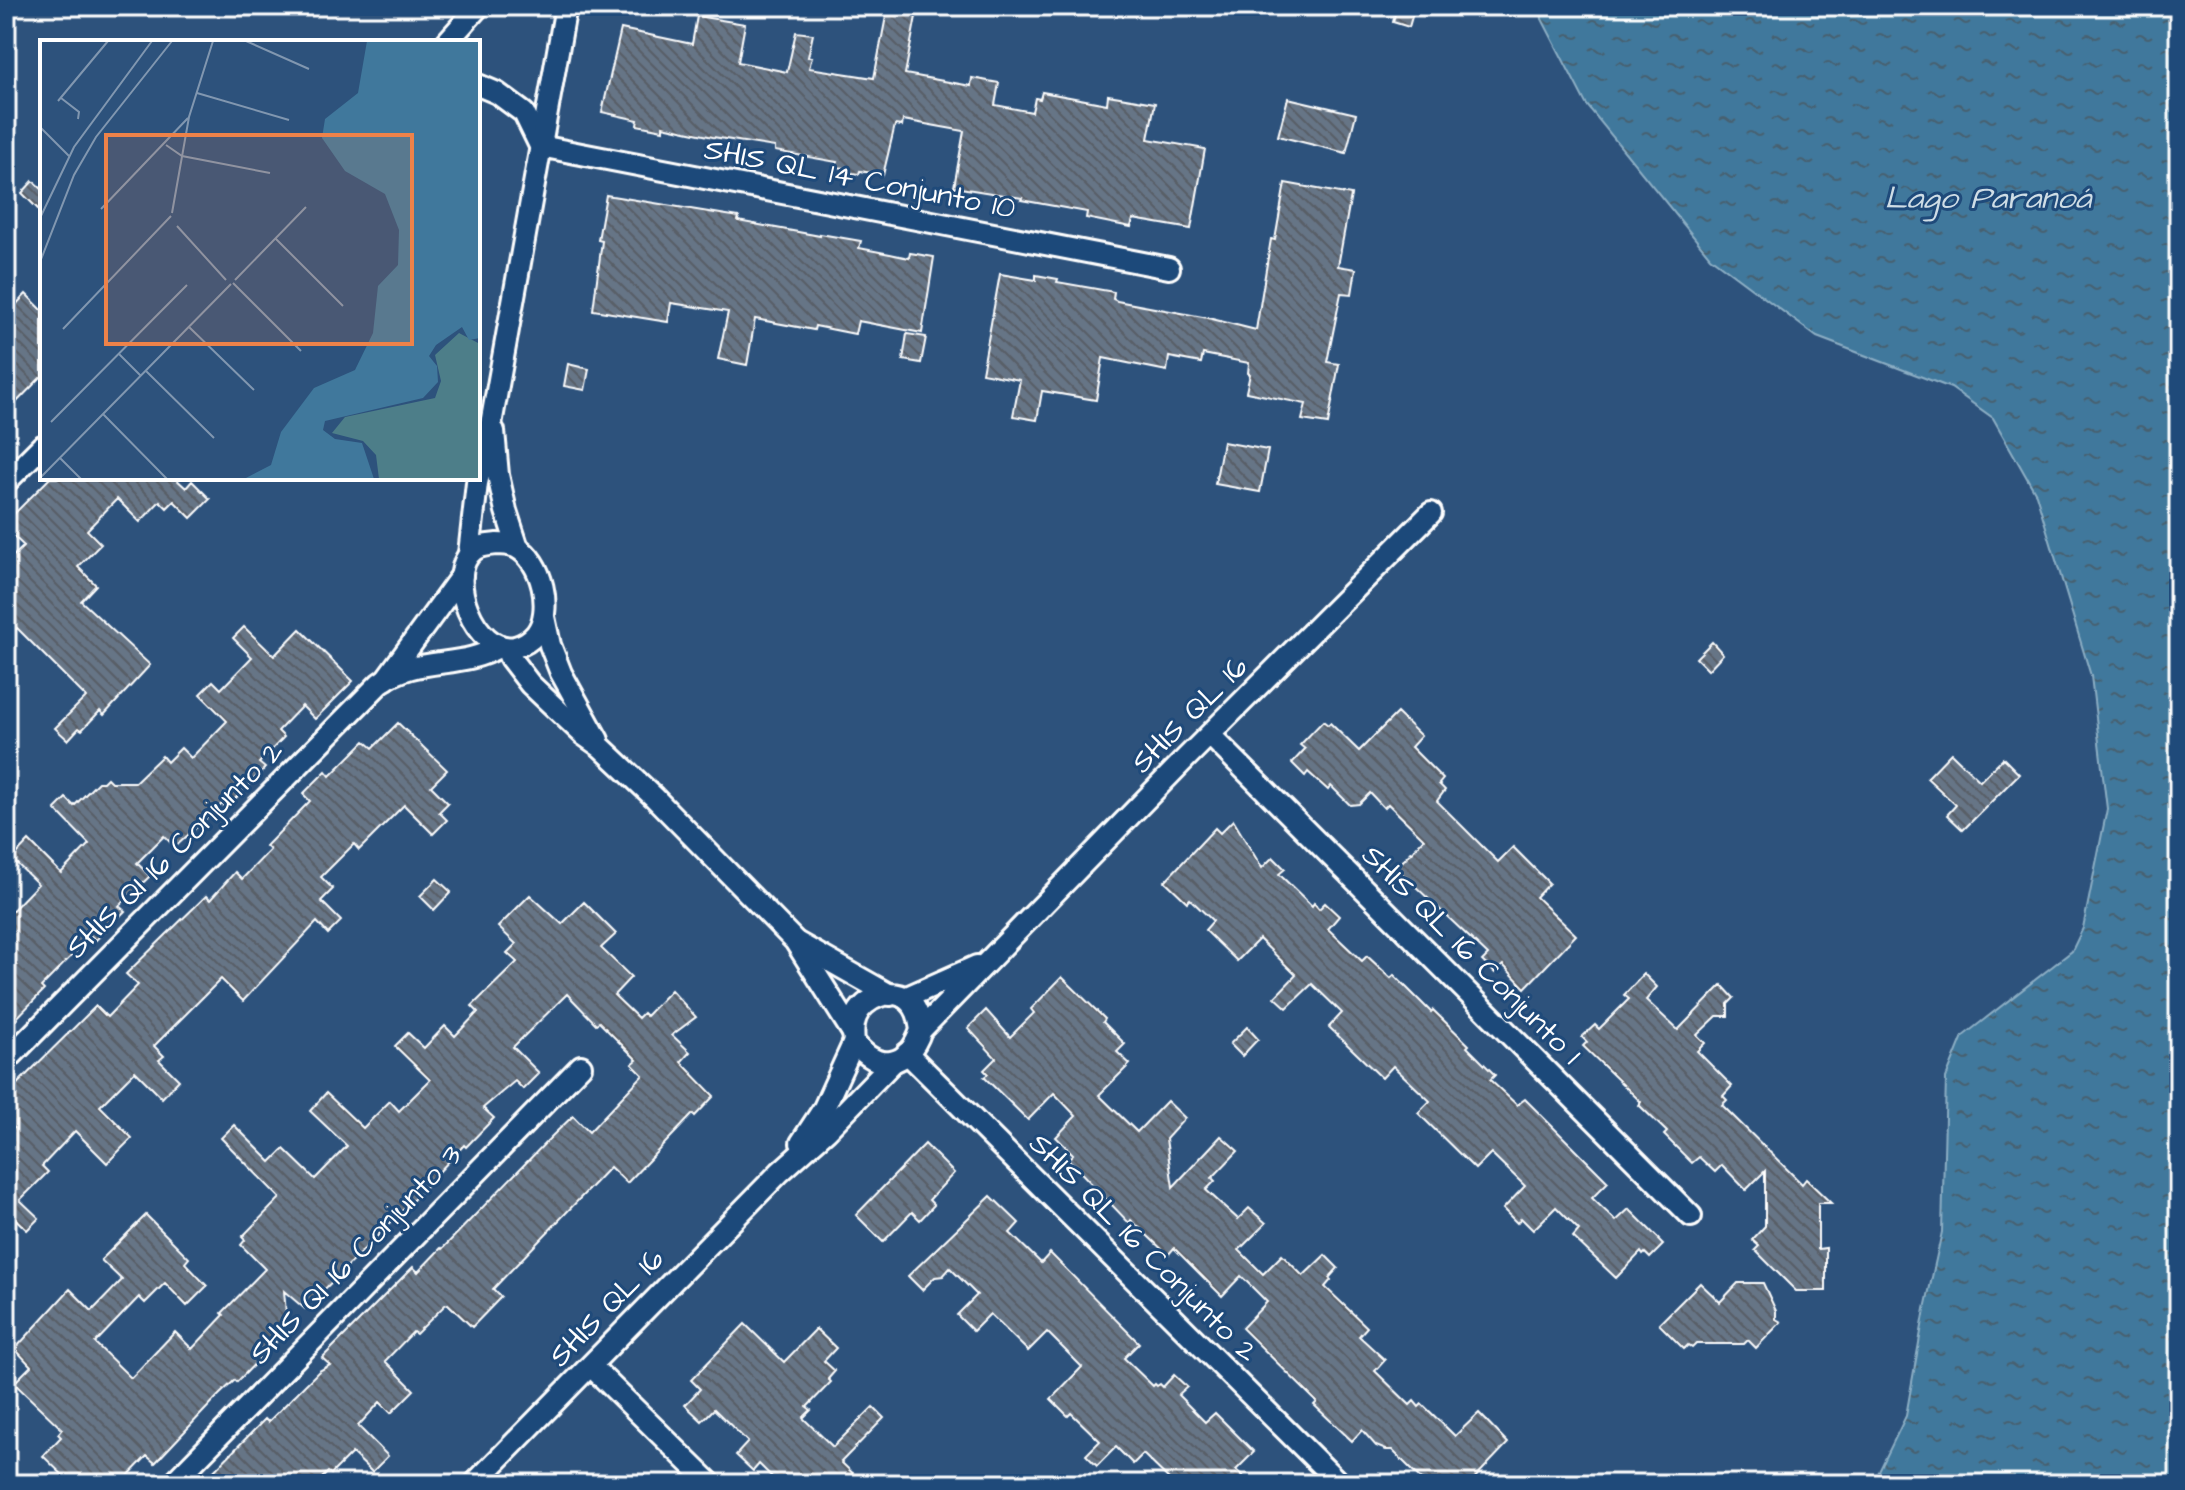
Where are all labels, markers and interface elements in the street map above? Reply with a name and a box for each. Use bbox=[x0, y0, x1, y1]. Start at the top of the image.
inset map bbox=[40, 40, 480, 480]
street label: SHIS QL 14 Conjunto 10 bbox=[701, 128, 1019, 230]
water label: Lago Paranoá bbox=[1885, 176, 2093, 222]
street label: SHIS QL 16 bbox=[1122, 647, 1258, 783]
street label: SHIS QI 16 Conjunto 2 bbox=[56, 731, 293, 968]
street label: SHIS QL 16 Conjunto 1 bbox=[1352, 835, 1591, 1074]
street label: SHIS QL 16 Conjunto 2 bbox=[1019, 1124, 1267, 1372]
street label: SHIS QI 16 Conjunto 3 bbox=[240, 1135, 472, 1374]
street label: SHIS QL 16 bbox=[539, 1239, 674, 1376]

